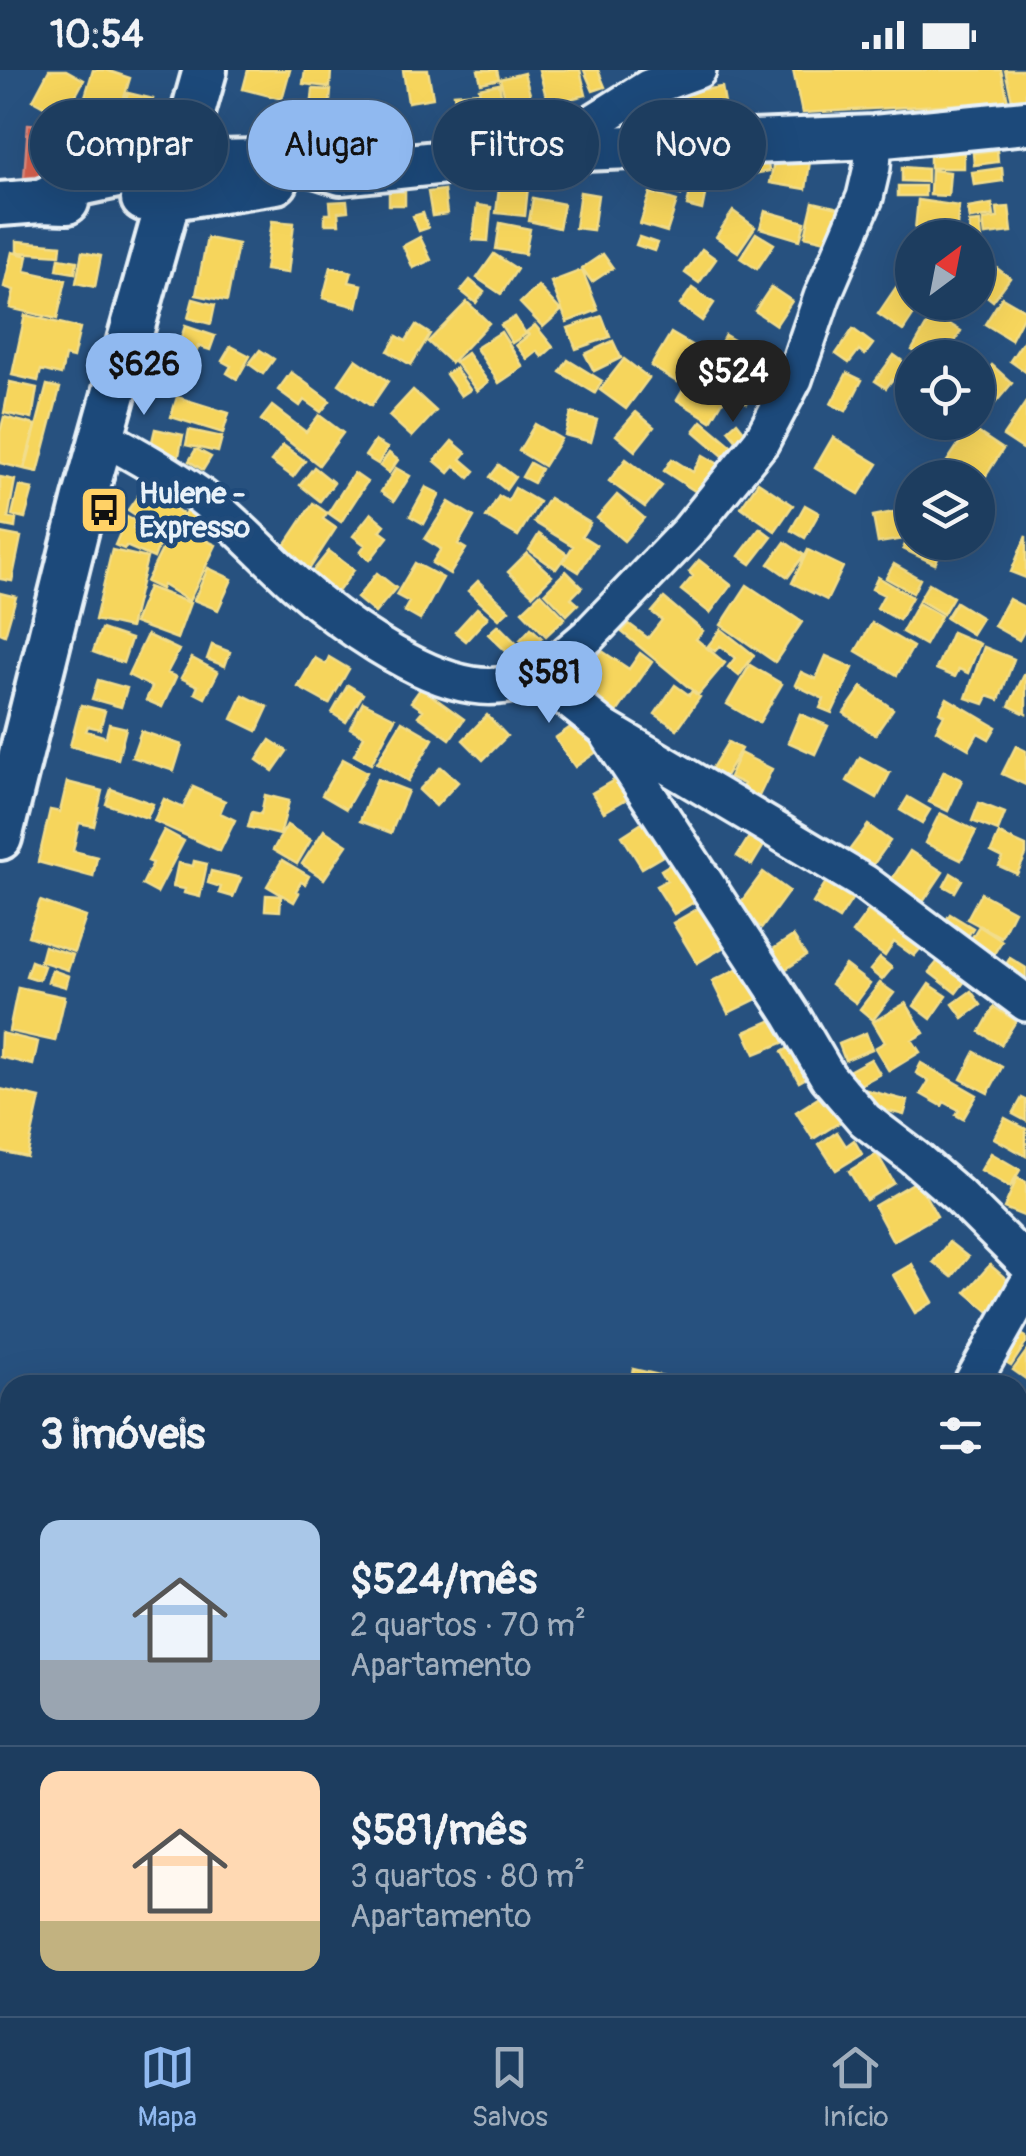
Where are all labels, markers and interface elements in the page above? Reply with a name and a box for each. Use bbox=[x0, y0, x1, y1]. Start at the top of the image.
text: 10:54 bbox=[50, 11, 144, 59]
chip: Comprar bbox=[30, 100, 228, 190]
chip: Alugar bbox=[248, 100, 413, 190]
chip: Filtros bbox=[433, 100, 599, 190]
chip: Novo bbox=[619, 100, 766, 190]
north arrow bbox=[895, 220, 995, 320]
map controls bbox=[895, 220, 995, 560]
pin: $626 bbox=[85, 333, 203, 418]
pin: $524 bbox=[674, 340, 792, 425]
button: locate bbox=[895, 340, 995, 440]
text: $626 bbox=[108, 345, 180, 385]
text: $524 bbox=[697, 352, 769, 392]
button: layers bbox=[895, 460, 995, 560]
place label: Hulene - Expresso bbox=[139, 475, 250, 546]
bus stop icon: Hulene - Expresso bbox=[78, 484, 130, 536]
pin: $581 bbox=[490, 641, 608, 726]
text: $581 bbox=[517, 653, 581, 693]
icon: filters bbox=[933, 1408, 988, 1463]
text: 3 imóveis bbox=[40, 1409, 205, 1461]
text: $524/mês bbox=[350, 1554, 537, 1606]
icon: home bbox=[120, 1560, 240, 1680]
text: 2 quartos · 70 m² bbox=[350, 1606, 586, 1646]
text: Apartamento bbox=[350, 1646, 531, 1686]
text: $581/mês bbox=[350, 1805, 527, 1857]
icon: home bbox=[120, 1811, 240, 1931]
text: 3 quartos · 80 m² bbox=[350, 1857, 585, 1897]
text: Apartamento bbox=[350, 1897, 531, 1937]
tab: Mapa bbox=[137, 2040, 197, 2135]
tab: Salvos bbox=[472, 2040, 548, 2135]
tab: Início bbox=[823, 2040, 889, 2135]

